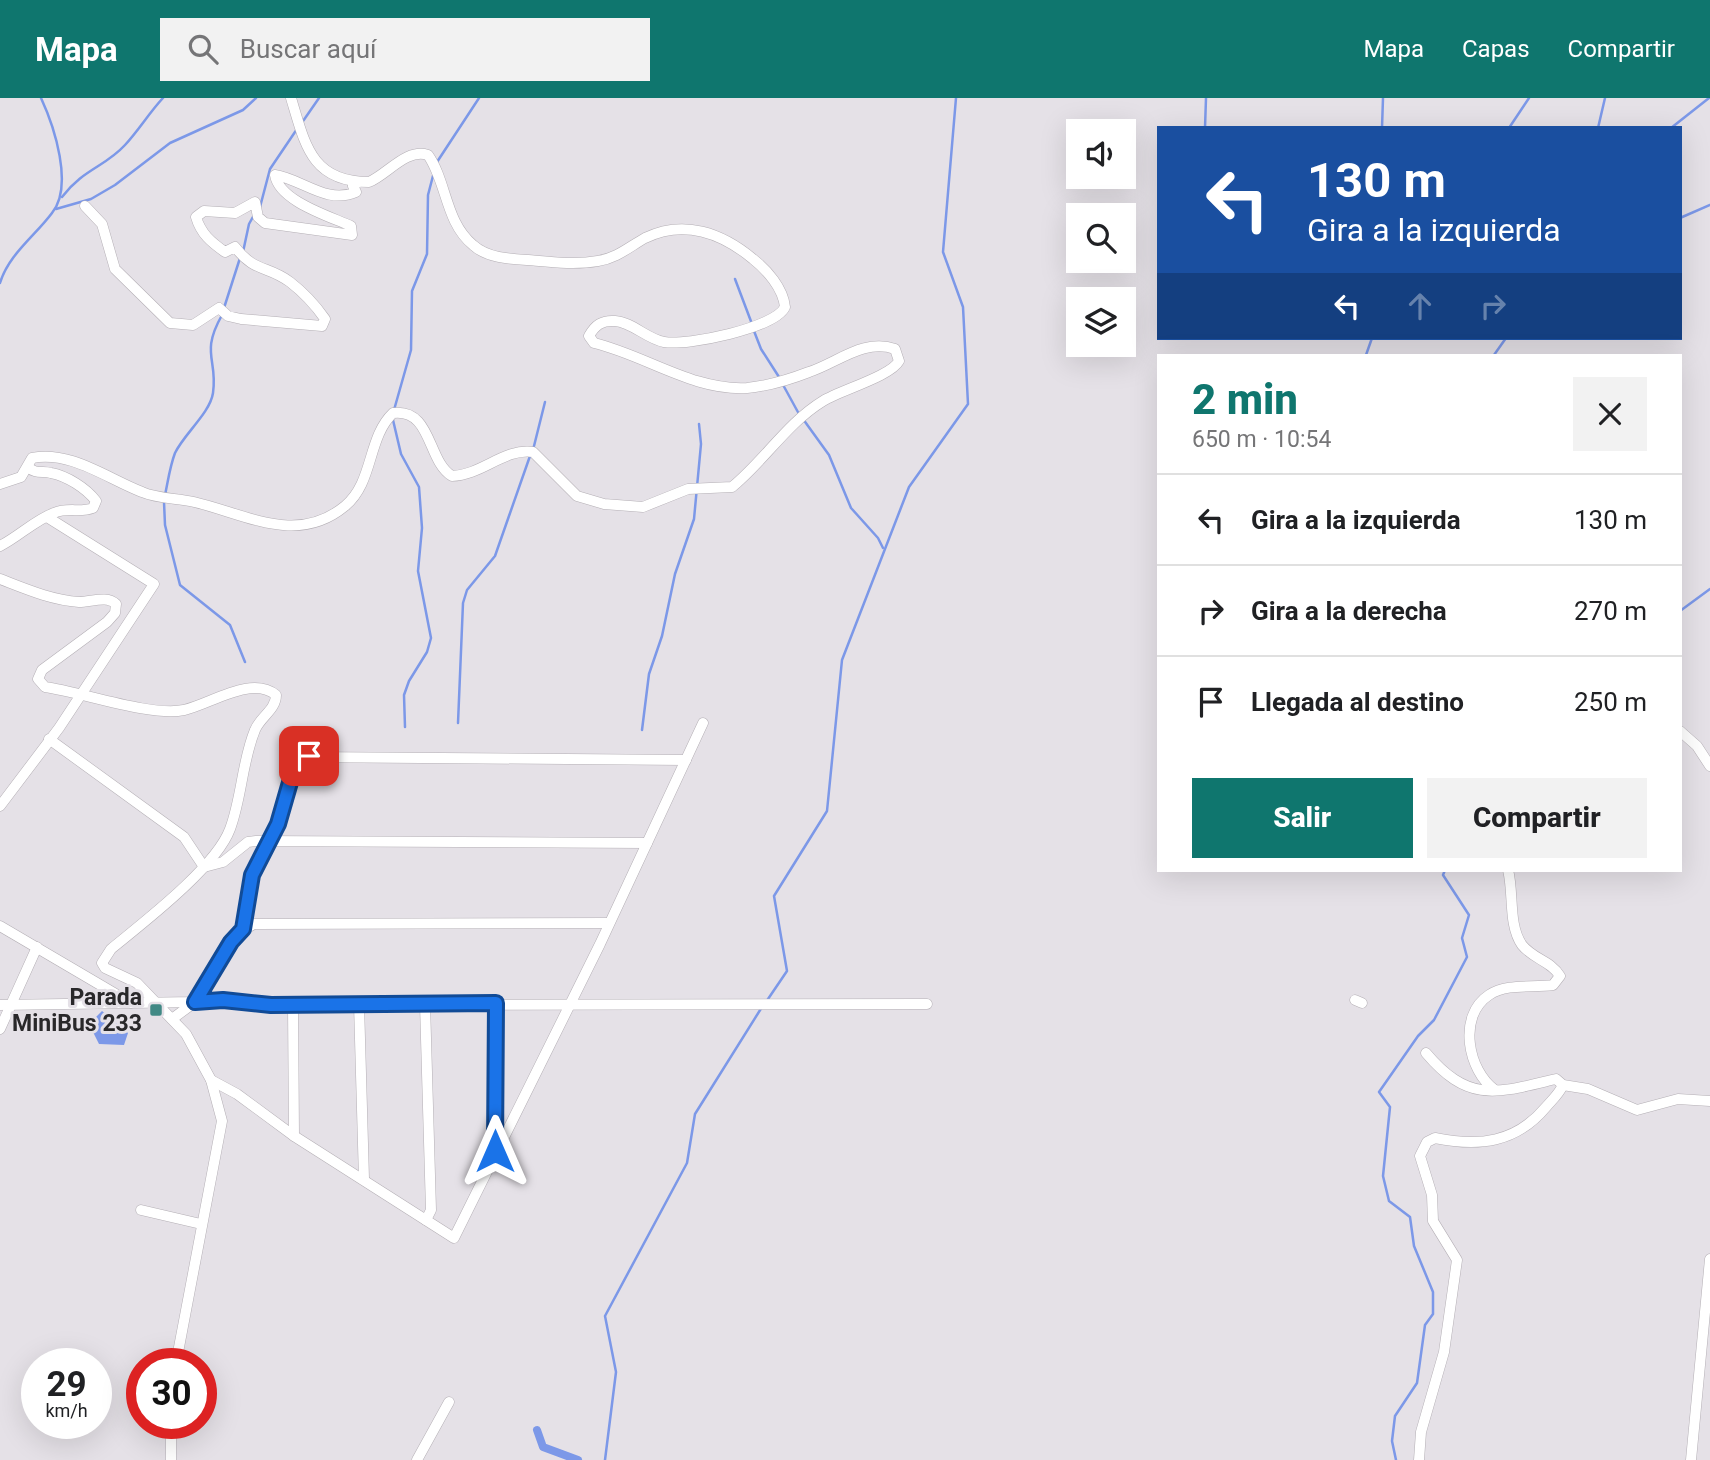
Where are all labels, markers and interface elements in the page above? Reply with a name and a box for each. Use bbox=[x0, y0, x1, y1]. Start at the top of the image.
search box bbox=[160, 18, 650, 81]
text: Mapa bbox=[35, 30, 118, 69]
icon: search bbox=[184, 30, 222, 68]
text: Buscar aquí bbox=[240, 34, 376, 64]
text: Mapa bbox=[1363, 35, 1424, 63]
text: Capas bbox=[1462, 35, 1530, 63]
text: Compartir bbox=[1568, 35, 1675, 63]
map controls bbox=[1066, 119, 1136, 357]
button: sound bbox=[1066, 119, 1136, 189]
text: 130 m bbox=[1307, 152, 1446, 209]
icon: left bbox=[1192, 154, 1283, 245]
button: search bbox=[1066, 203, 1136, 273]
text: Gira a la izquierda bbox=[1307, 211, 1561, 249]
button: layers bbox=[1066, 287, 1136, 357]
icon: left bbox=[1328, 287, 1366, 325]
icon: ahead bbox=[1401, 287, 1439, 325]
icon: right bbox=[1474, 287, 1512, 325]
text: 2 min bbox=[1192, 375, 1298, 424]
button: close bbox=[1573, 377, 1647, 451]
text: 650 m · 10:54 bbox=[1192, 426, 1331, 453]
icon: left bbox=[1192, 501, 1230, 539]
text: Gira a la izquierda bbox=[1251, 505, 1461, 535]
text: 130 m bbox=[1574, 505, 1647, 535]
icon: right bbox=[1192, 592, 1230, 630]
text: Gira a la derecha bbox=[1251, 596, 1447, 626]
text: 270 m bbox=[1574, 596, 1647, 626]
icon: arrive bbox=[1192, 683, 1230, 721]
text: Llegada al destino bbox=[1251, 687, 1464, 717]
text: 250 m bbox=[1574, 687, 1647, 717]
pin bbox=[279, 726, 339, 786]
icon: arrive bbox=[290, 737, 328, 775]
button: Salir bbox=[1192, 778, 1413, 858]
button: Compartir bbox=[1427, 778, 1647, 858]
place label: Parada MiniBus 233 bbox=[12, 984, 142, 1037]
marker: Parada MiniBus 233 bbox=[148, 1002, 164, 1018]
position arrow bbox=[458, 1114, 532, 1188]
speed limit sign: 30 bbox=[126, 1348, 217, 1439]
text: 29 bbox=[46, 1364, 87, 1405]
text: km/h bbox=[45, 1400, 88, 1421]

